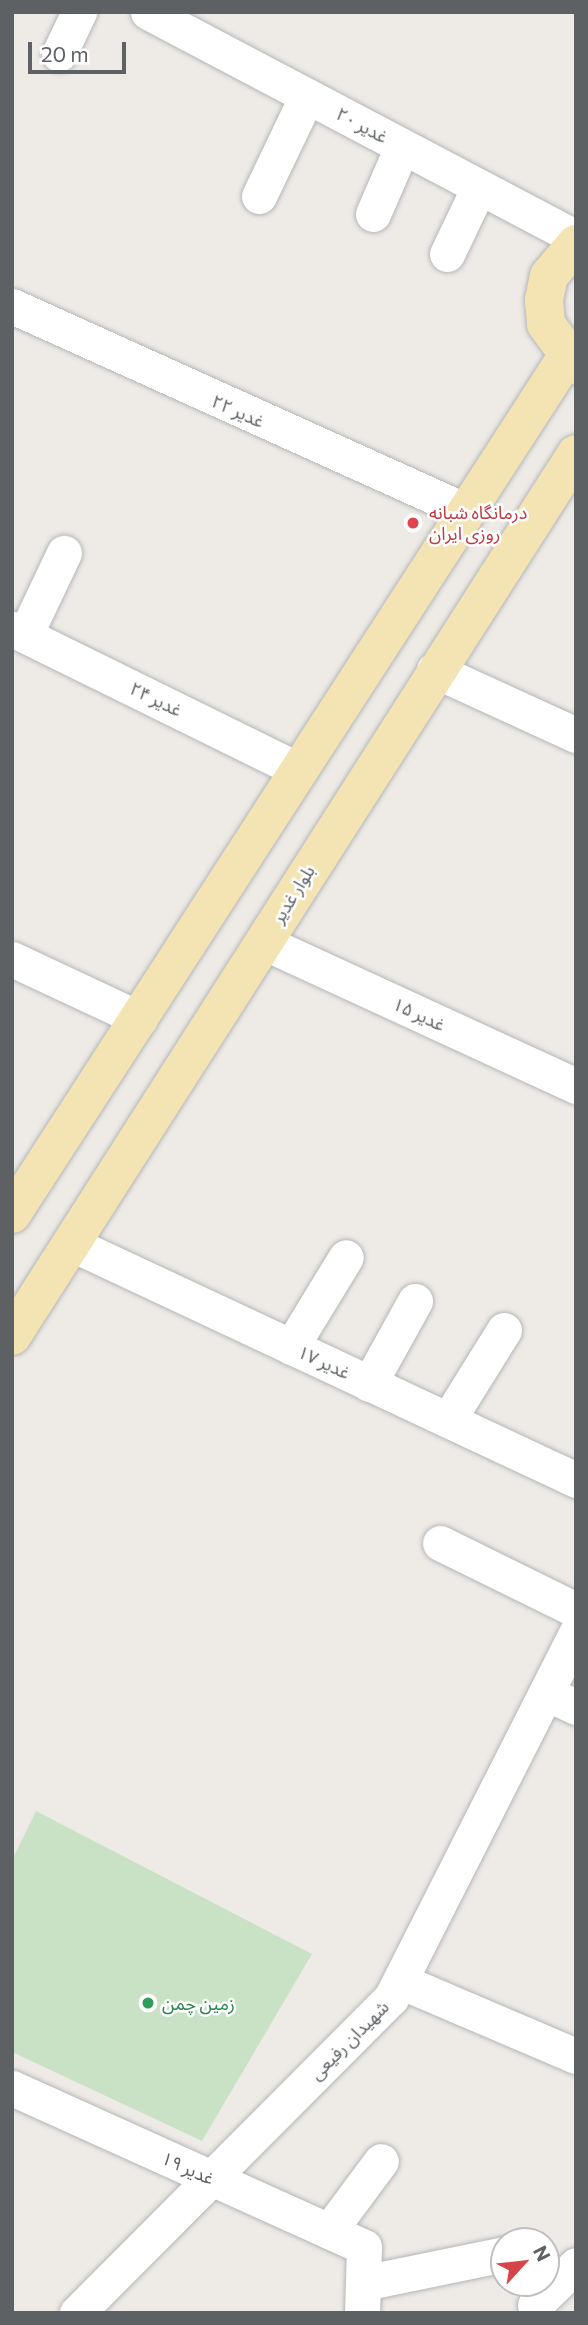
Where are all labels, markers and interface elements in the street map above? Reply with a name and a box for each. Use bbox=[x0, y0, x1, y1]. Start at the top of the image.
scale bar bbox=[32, 28, 130, 72]
text: 20 m bbox=[41, 41, 89, 66]
street label: ۲۰ غدیر bbox=[333, 103, 391, 147]
street label: ۲۲ غدیر bbox=[208, 390, 268, 432]
place label: درمانگاه شبانه روزی ایران bbox=[429, 502, 527, 544]
marker: درمانگاه شبانه روزی ایران bbox=[403, 513, 423, 533]
street label: ۲۴ غدیر bbox=[126, 677, 186, 721]
street label: بلوار غدیر bbox=[267, 861, 319, 927]
street label: ۱۵ غدیر bbox=[389, 993, 449, 1035]
street label: ۱۷ غدیر bbox=[294, 1341, 354, 1383]
place label: زمین چمن bbox=[162, 1992, 235, 2014]
marker: زمین چمن bbox=[140, 1995, 156, 2011]
street label: شهیدان رفیعی bbox=[305, 1996, 393, 2084]
street label: ۱۹ غدیر bbox=[158, 2147, 218, 2189]
north arrow bbox=[490, 2227, 560, 2297]
text: N bbox=[529, 2242, 556, 2265]

